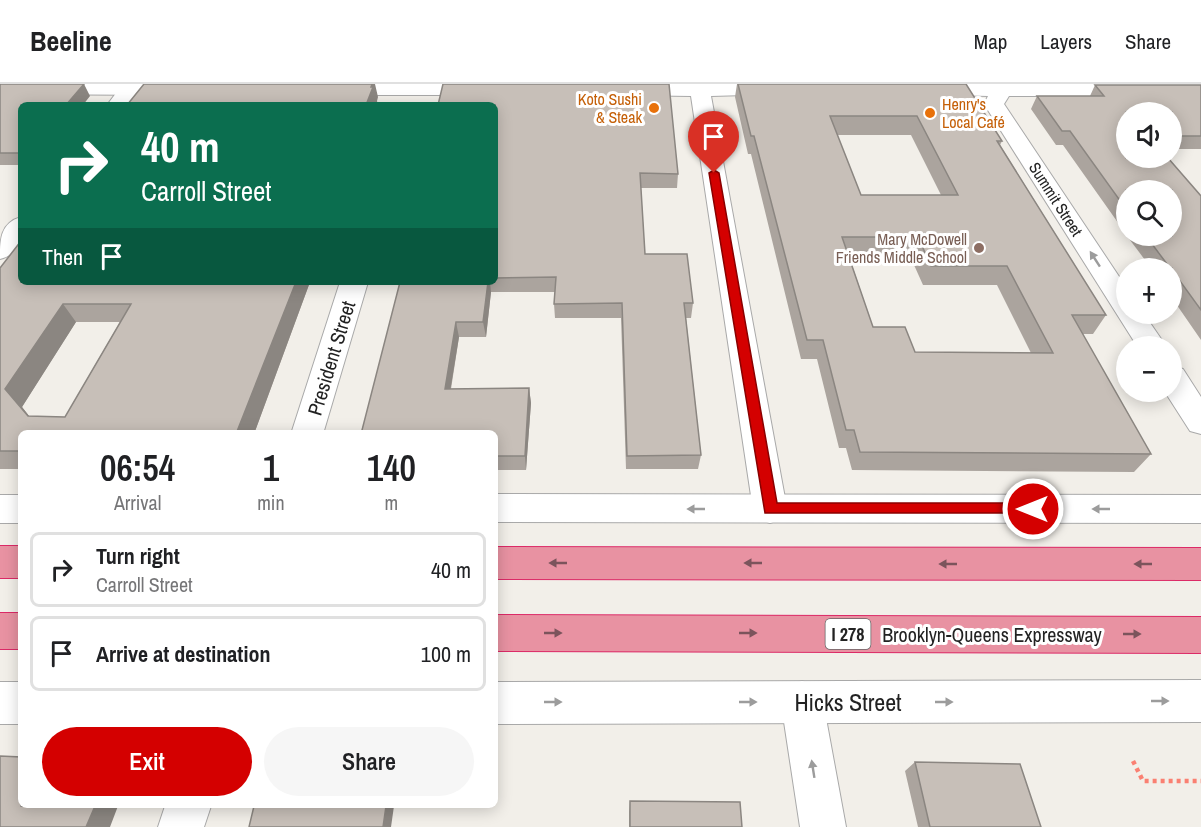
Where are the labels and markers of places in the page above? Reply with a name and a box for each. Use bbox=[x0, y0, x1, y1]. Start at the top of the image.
place label: Koto Sushi & Steak bbox=[578, 88, 642, 128]
place label: Henry's Local Café bbox=[942, 93, 1005, 133]
marker: Koto Sushi & Steak bbox=[647, 101, 661, 115]
marker: Henry's Local Café bbox=[923, 106, 937, 120]
pin bbox=[688, 111, 739, 173]
place label: Mary McDowell Friends Middle School bbox=[836, 228, 967, 268]
marker: Mary McDowell Friends Middle School bbox=[972, 241, 986, 255]

